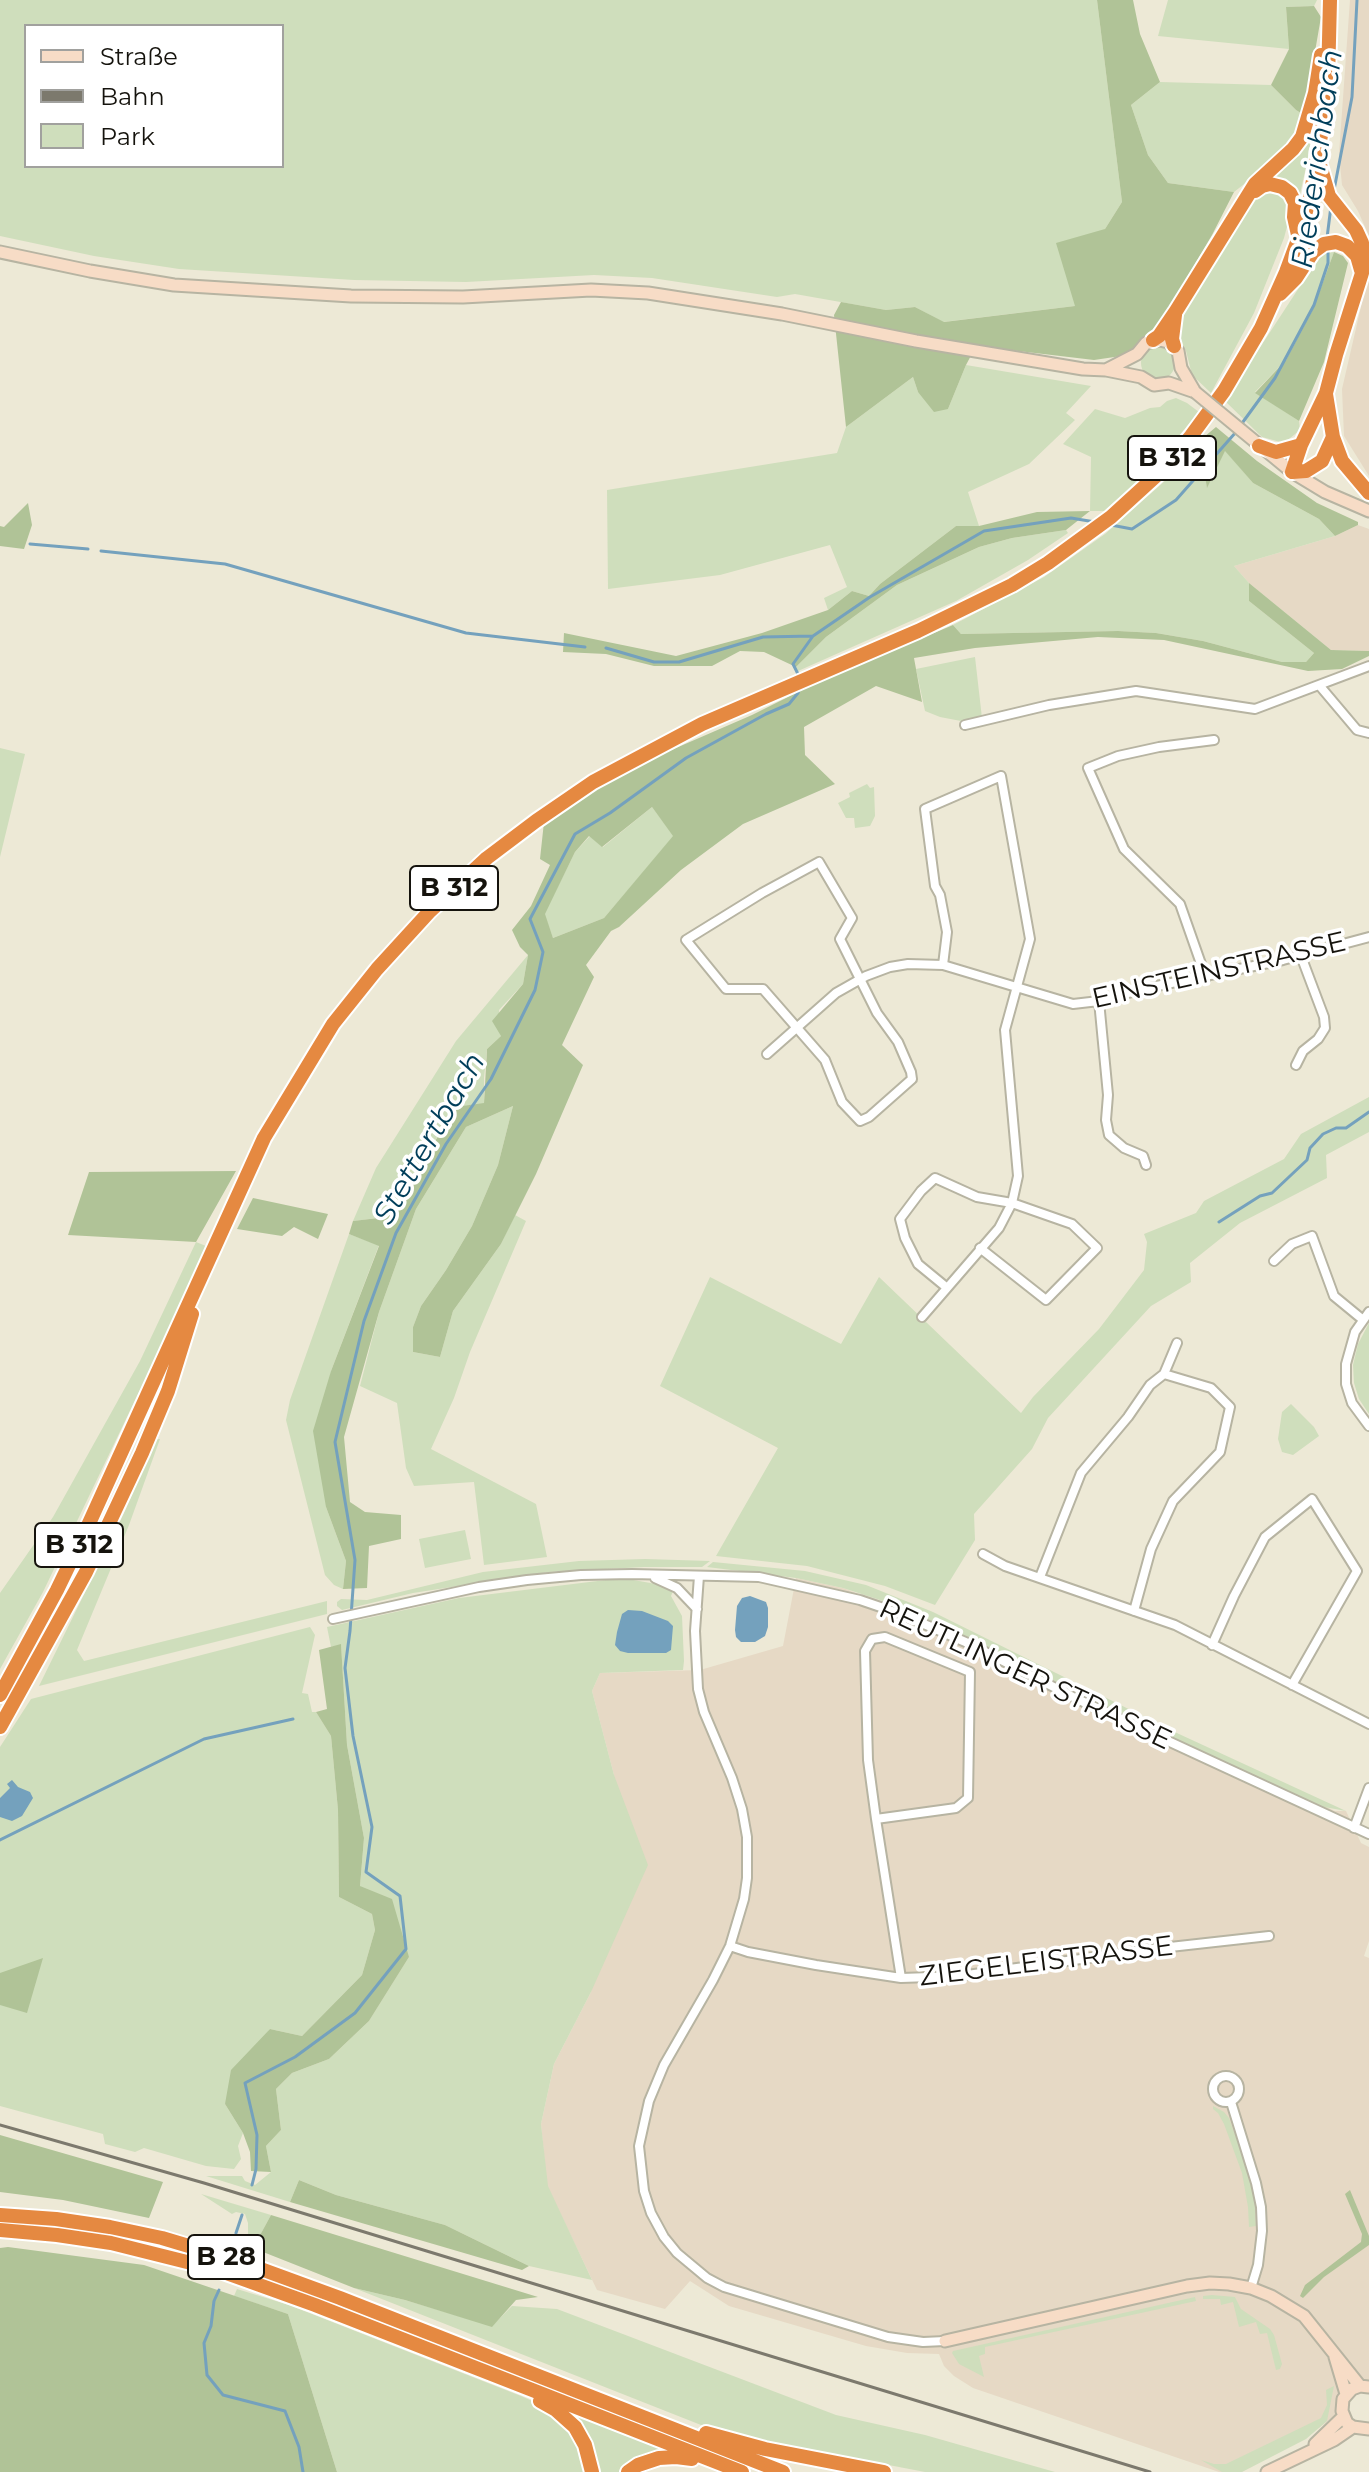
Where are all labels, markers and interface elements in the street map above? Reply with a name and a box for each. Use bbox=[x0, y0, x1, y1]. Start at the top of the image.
legend bbox=[24, 24, 284, 168]
text: Straße bbox=[100, 42, 178, 71]
water label: Riederichbach bbox=[1285, 47, 1351, 271]
text: Bahn bbox=[100, 82, 165, 111]
text: Park bbox=[100, 122, 155, 151]
road number: B 312 bbox=[1128, 436, 1216, 480]
road number: B 312 bbox=[410, 866, 498, 910]
street label: EINSTEINSTRASSE bbox=[1089, 925, 1349, 1017]
water label: Stettertbach bbox=[366, 1047, 494, 1231]
road number: B 312 bbox=[35, 1523, 123, 1567]
street label: REUTLINGER STRASSE bbox=[873, 1592, 1177, 1758]
street label: ZIEGELEISTRASSE bbox=[917, 1930, 1175, 1994]
road number: B 28 bbox=[188, 2235, 264, 2279]

